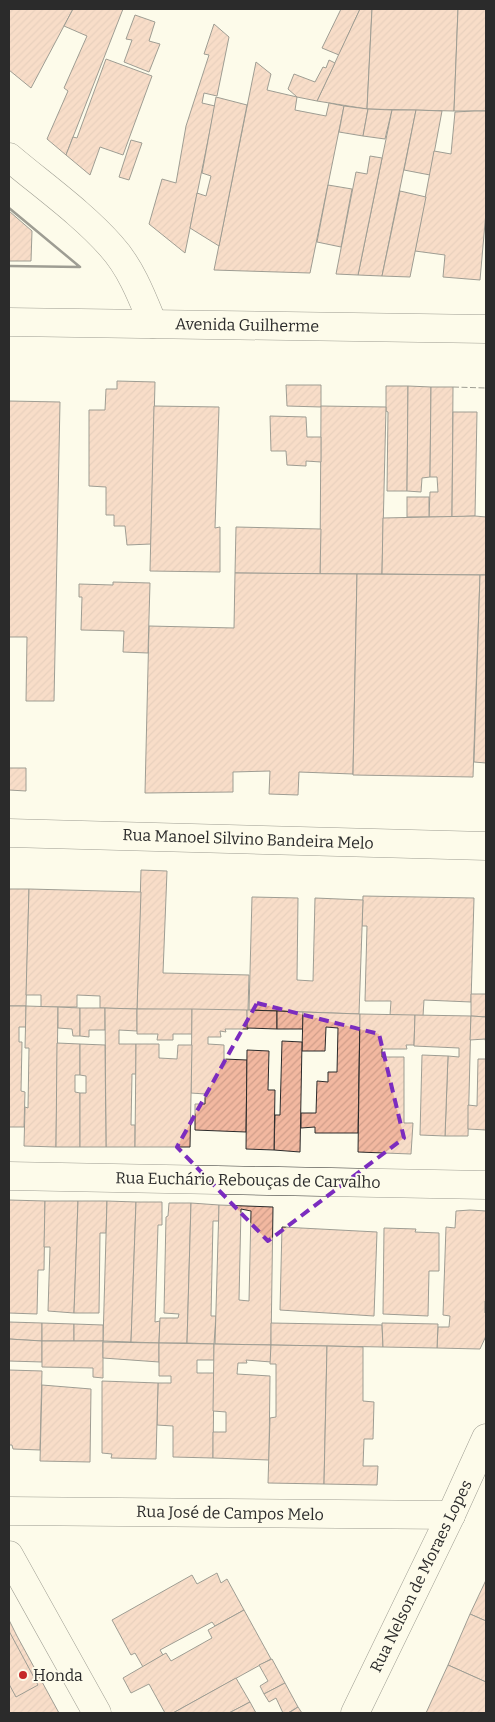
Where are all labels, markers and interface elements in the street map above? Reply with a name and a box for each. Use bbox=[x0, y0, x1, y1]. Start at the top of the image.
street label: Avenida Guilherme bbox=[175, 314, 319, 336]
street label: Rua Manoel Silvino Bandeira Melo bbox=[122, 825, 374, 853]
street label: Rua Euchário Rebouças de Carvalho bbox=[115, 1168, 381, 1192]
street label: Rua Nelson de Moraes Lopes bbox=[366, 1477, 476, 1675]
street label: Rua José de Campos Melo bbox=[136, 1502, 324, 1524]
place label: Honda bbox=[33, 1666, 83, 1685]
marker: Honda bbox=[17, 1669, 29, 1681]

